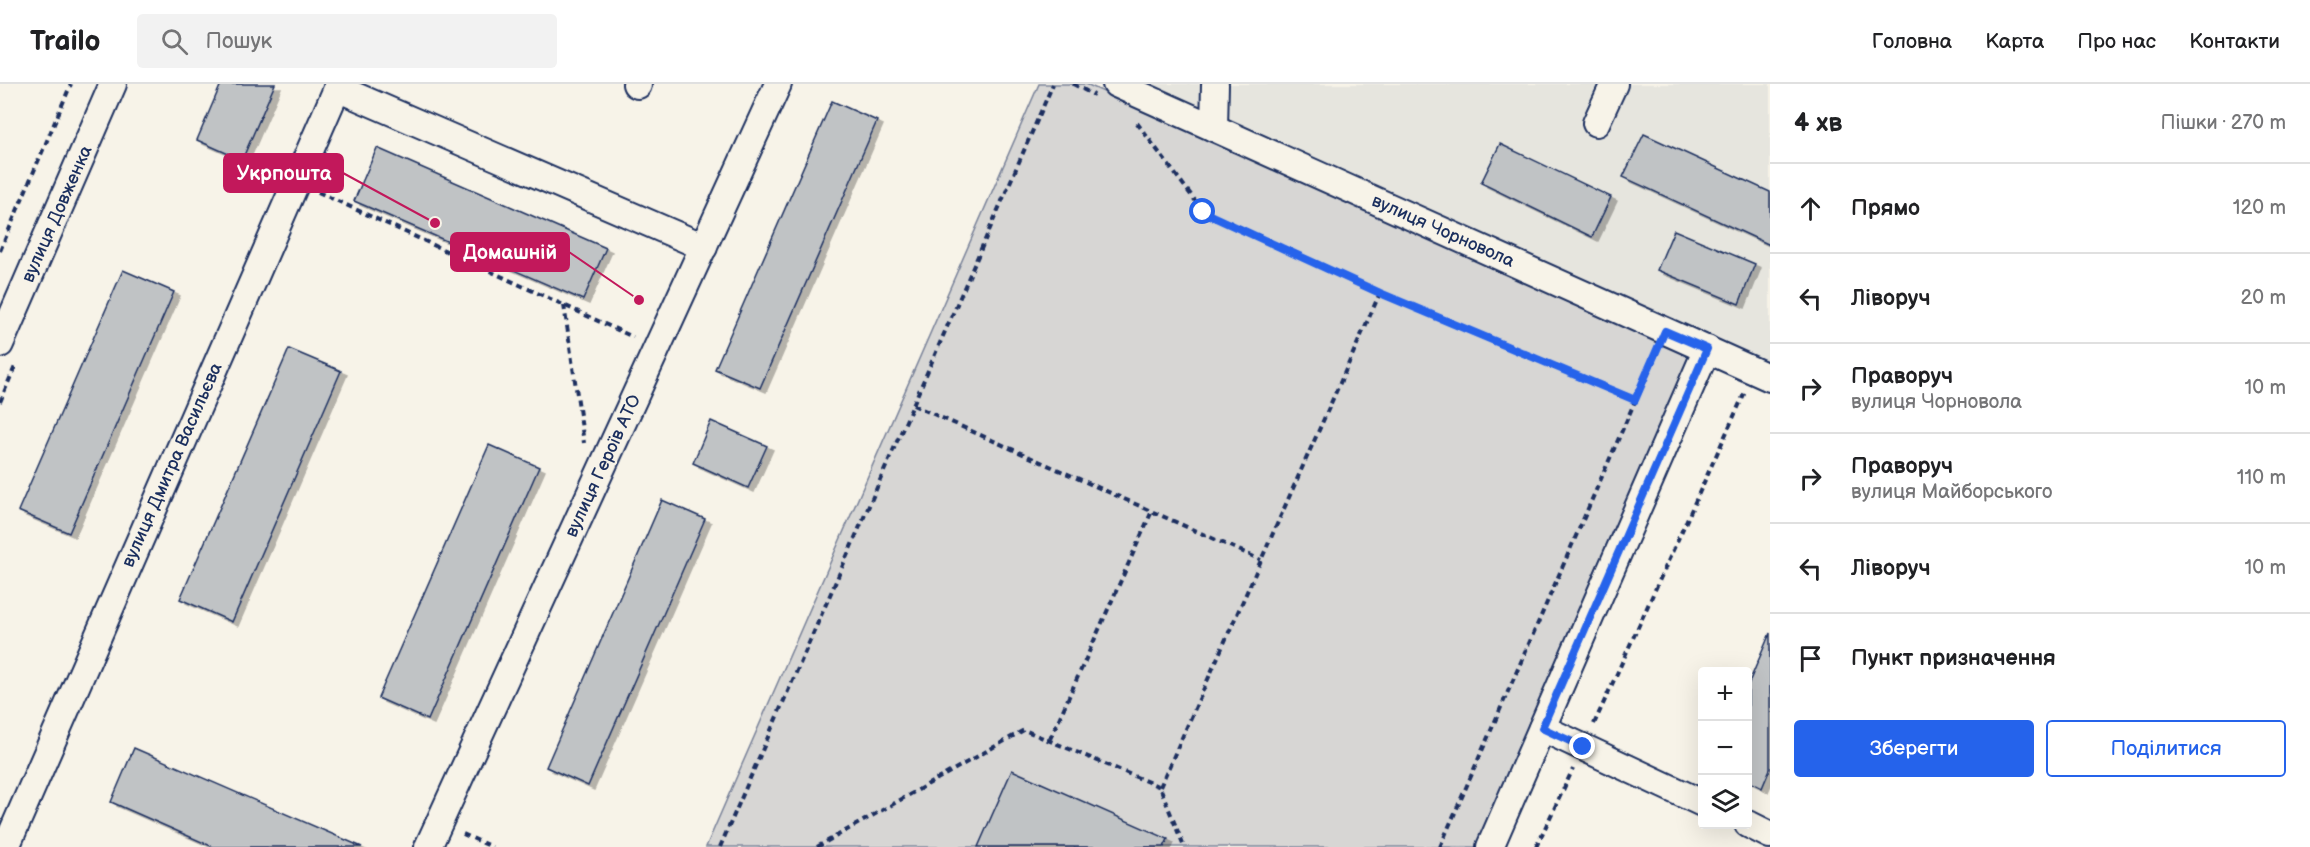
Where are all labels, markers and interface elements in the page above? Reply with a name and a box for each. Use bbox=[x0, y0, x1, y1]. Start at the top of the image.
search box bbox=[137, 14, 557, 68]
text: Trailo bbox=[30, 25, 101, 58]
icon: search bbox=[158, 25, 191, 58]
text: Пошук bbox=[206, 28, 272, 55]
text: Головна bbox=[1872, 29, 1952, 54]
text: Карта bbox=[1985, 29, 2044, 54]
text: Про нас bbox=[2077, 29, 2156, 54]
text: Контакти bbox=[2189, 29, 2280, 54]
text: 4 хв bbox=[1794, 108, 1842, 139]
text: Пішки · 270 m bbox=[2161, 111, 2286, 135]
street label: вулиця Довженка bbox=[17, 142, 97, 286]
callout: Укрпошта bbox=[224, 154, 343, 192]
text: Укрпошта bbox=[237, 162, 332, 186]
street label: вулиця Чорновола bbox=[1368, 190, 1518, 272]
icon: ahead bbox=[1794, 192, 1827, 225]
text: Прямо bbox=[1851, 195, 1920, 222]
text: 120 m bbox=[2233, 196, 2286, 220]
route start bbox=[1189, 198, 1215, 224]
callout: Домашній bbox=[451, 233, 569, 271]
text: Домашній bbox=[463, 241, 557, 265]
icon: left bbox=[1794, 282, 1827, 315]
text: Ліворуч bbox=[1851, 285, 1931, 312]
text: 20 m bbox=[2241, 286, 2286, 310]
street label: вулиця Дмитра Васильєва bbox=[117, 359, 227, 570]
text: Праворуч bbox=[1851, 363, 1953, 390]
icon: right bbox=[1794, 372, 1827, 405]
text: 10 m bbox=[2245, 376, 2286, 400]
text: вулиця Чорновола bbox=[1851, 390, 2022, 414]
street label: вулиця Героїв АТО bbox=[561, 391, 645, 541]
text: Праворуч bbox=[1851, 453, 1953, 480]
icon: right bbox=[1794, 462, 1827, 495]
text: 110 m bbox=[2237, 466, 2286, 490]
text: вулиця Майборського bbox=[1851, 480, 2052, 504]
icon: left bbox=[1794, 552, 1827, 585]
text: Ліворуч bbox=[1851, 555, 1931, 582]
text: 10 m bbox=[2245, 556, 2286, 580]
icon: arrive bbox=[1794, 642, 1827, 675]
text: Пункт призначення bbox=[1851, 645, 2056, 672]
map controls bbox=[1698, 667, 1752, 829]
button: + bbox=[1698, 667, 1752, 721]
button: Зберегти bbox=[1794, 720, 2034, 777]
button: Поділитися bbox=[2046, 720, 2286, 777]
button: − bbox=[1698, 721, 1752, 775]
route end bbox=[1569, 733, 1595, 759]
button: layers bbox=[1698, 775, 1752, 829]

